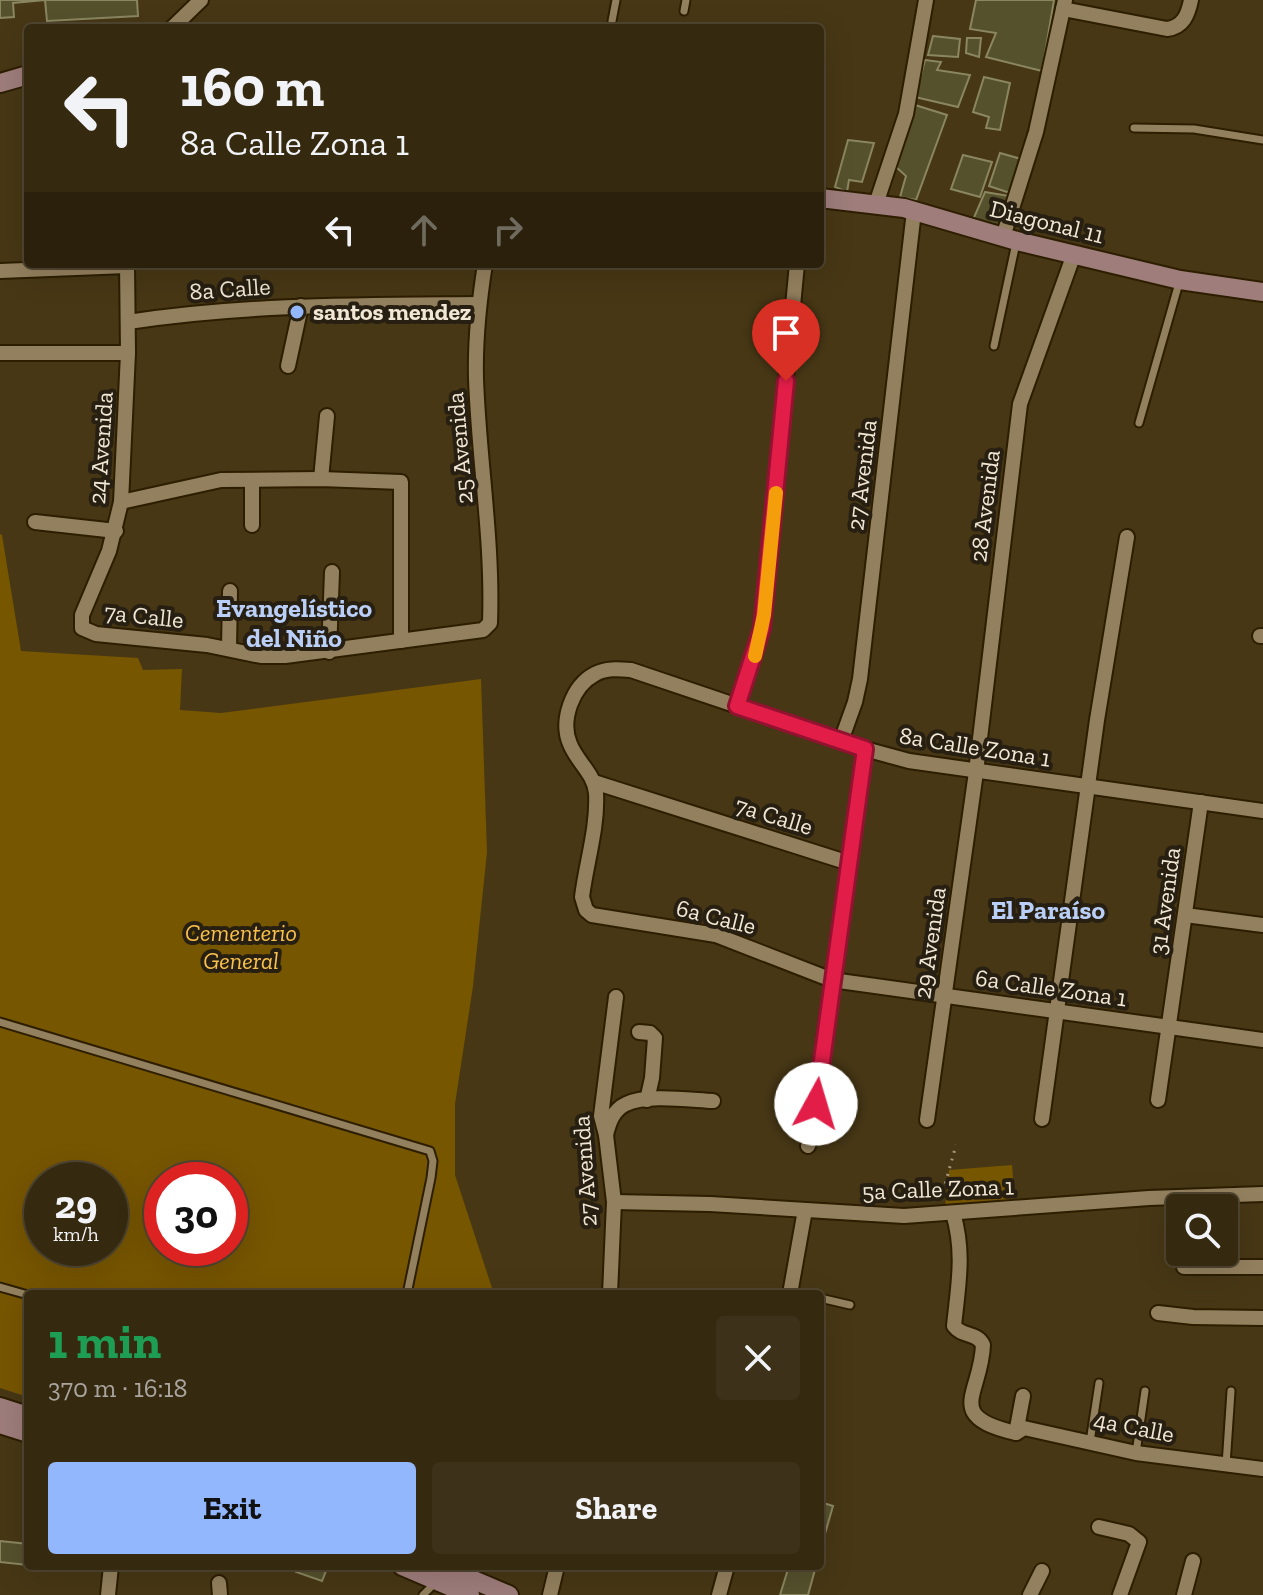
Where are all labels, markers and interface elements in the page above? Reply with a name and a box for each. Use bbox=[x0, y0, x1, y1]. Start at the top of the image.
text: 160 m bbox=[180, 53, 324, 120]
icon: left bbox=[48, 56, 152, 160]
text: 8a Calle Zona 1 bbox=[180, 121, 409, 164]
street label: Diagonal 11 bbox=[987, 193, 1107, 250]
icon: left bbox=[318, 208, 362, 252]
icon: ahead bbox=[402, 208, 446, 252]
icon: right bbox=[486, 208, 530, 252]
street label: 8a Calle bbox=[188, 271, 271, 306]
place label: santos mendez bbox=[313, 297, 472, 326]
pin bbox=[752, 299, 820, 381]
marker: santos mendez bbox=[288, 303, 306, 321]
icon: arrive bbox=[764, 311, 808, 355]
street label: 24 Avenida bbox=[82, 390, 119, 505]
street label: 25 Avenida bbox=[440, 391, 479, 505]
street label: 27 Avenida bbox=[840, 418, 883, 532]
street label: 28 Avenida bbox=[963, 448, 1006, 564]
district label: Evangelístico del Niño bbox=[216, 592, 372, 654]
street label: 7a Calle bbox=[103, 597, 185, 634]
street label: 8a Calle Zona 1 bbox=[897, 720, 1053, 773]
street label: 7a Calle bbox=[732, 790, 816, 841]
street label: 31 Avenida bbox=[1143, 845, 1186, 957]
street label: 29 Avenida bbox=[907, 885, 952, 1001]
street label: 6a Calle bbox=[673, 893, 759, 940]
district label: El Paraíso bbox=[991, 894, 1105, 926]
park label: Cementerio General bbox=[185, 918, 297, 975]
street label: 6a Calle Zona 1 bbox=[974, 963, 1129, 1012]
position arrow bbox=[774, 1062, 858, 1146]
street label: 27 Avenida bbox=[566, 1114, 603, 1227]
speed limit sign: 30 bbox=[144, 1162, 248, 1266]
street label: 5a Calle Zona 1 bbox=[861, 1171, 1015, 1206]
text: 29 bbox=[55, 1180, 97, 1228]
map controls bbox=[1166, 1194, 1238, 1266]
button: search bbox=[1166, 1194, 1238, 1266]
text: km/h bbox=[53, 1222, 99, 1246]
text: 1 min bbox=[48, 1313, 161, 1370]
button: close bbox=[716, 1316, 800, 1400]
text: 370 m · 16:18 bbox=[48, 1372, 187, 1404]
street label: 4a Calle bbox=[1092, 1405, 1177, 1448]
button: Exit bbox=[48, 1462, 416, 1554]
button: Share bbox=[432, 1462, 800, 1554]

